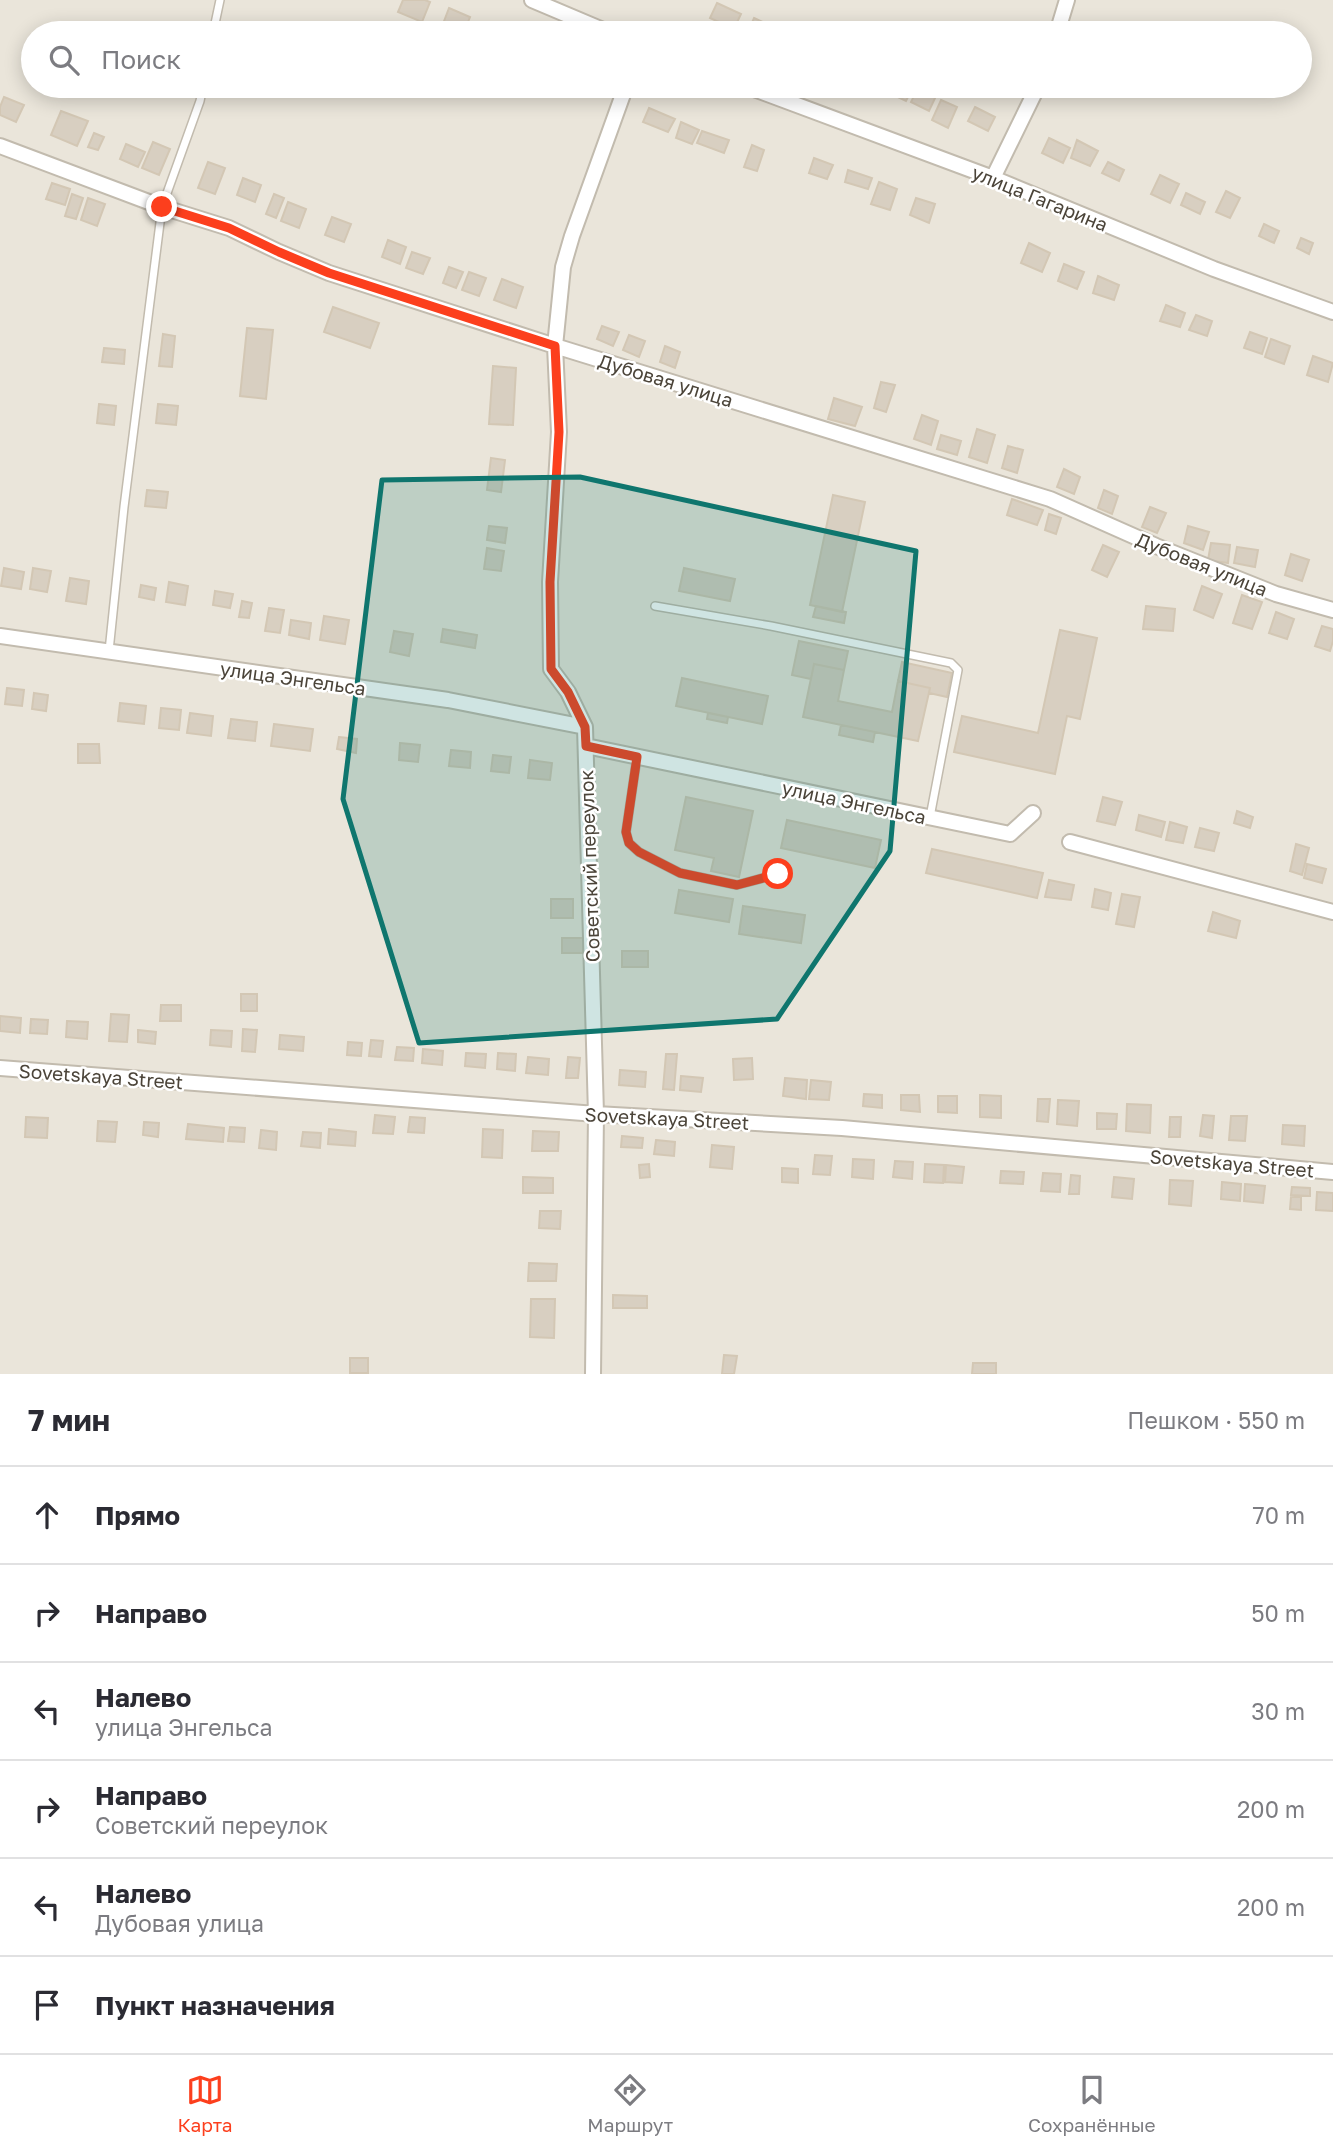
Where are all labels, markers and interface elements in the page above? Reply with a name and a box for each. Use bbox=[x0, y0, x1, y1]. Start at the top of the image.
search box bbox=[21, 21, 1312, 98]
icon: search bbox=[45, 41, 83, 79]
text: Поиск bbox=[101, 44, 181, 75]
street label: улица Гагарина bbox=[969, 160, 1111, 236]
route end bbox=[146, 191, 177, 222]
street label: Дубовая улица bbox=[596, 349, 736, 411]
street label: Дубовая улица bbox=[1133, 527, 1271, 601]
street label: улица Энгельса bbox=[219, 656, 367, 700]
street label: Советский переулок bbox=[574, 769, 604, 963]
street label: улица Энгельса bbox=[780, 776, 928, 828]
route start bbox=[762, 858, 793, 889]
street label: Sovetskaya Street bbox=[18, 1059, 184, 1093]
street label: Sovetskaya Street bbox=[584, 1102, 750, 1134]
street label: Sovetskaya Street bbox=[1149, 1144, 1315, 1182]
text: 7 мин bbox=[28, 1402, 110, 1438]
text: Пешком · 550 m bbox=[1127, 1406, 1305, 1434]
icon: ahead bbox=[28, 1496, 66, 1534]
text: Прямо bbox=[95, 1500, 180, 1531]
text: 70 m bbox=[1252, 1501, 1305, 1529]
icon: right bbox=[28, 1594, 66, 1632]
text: Направо bbox=[95, 1598, 207, 1629]
text: 50 m bbox=[1251, 1599, 1305, 1627]
text: Налево bbox=[95, 1682, 191, 1713]
icon: left bbox=[28, 1692, 66, 1730]
text: 30 m bbox=[1251, 1697, 1305, 1725]
text: улица Энгельса bbox=[95, 1713, 273, 1741]
text: Направо bbox=[95, 1780, 207, 1811]
icon: right bbox=[28, 1790, 66, 1828]
text: 200 m bbox=[1237, 1795, 1305, 1823]
text: Советский переулок bbox=[95, 1811, 328, 1839]
text: Налево bbox=[95, 1878, 191, 1909]
icon: left bbox=[28, 1888, 66, 1926]
text: 200 m bbox=[1237, 1893, 1305, 1921]
text: Дубовая улица bbox=[95, 1909, 264, 1937]
icon: arrive bbox=[28, 1986, 66, 2024]
text: Пункт назначения bbox=[95, 1990, 335, 2021]
tab: Карта bbox=[177, 2071, 232, 2136]
tab: Маршрут bbox=[587, 2071, 673, 2136]
tab: Сохранённые bbox=[1028, 2071, 1156, 2136]

